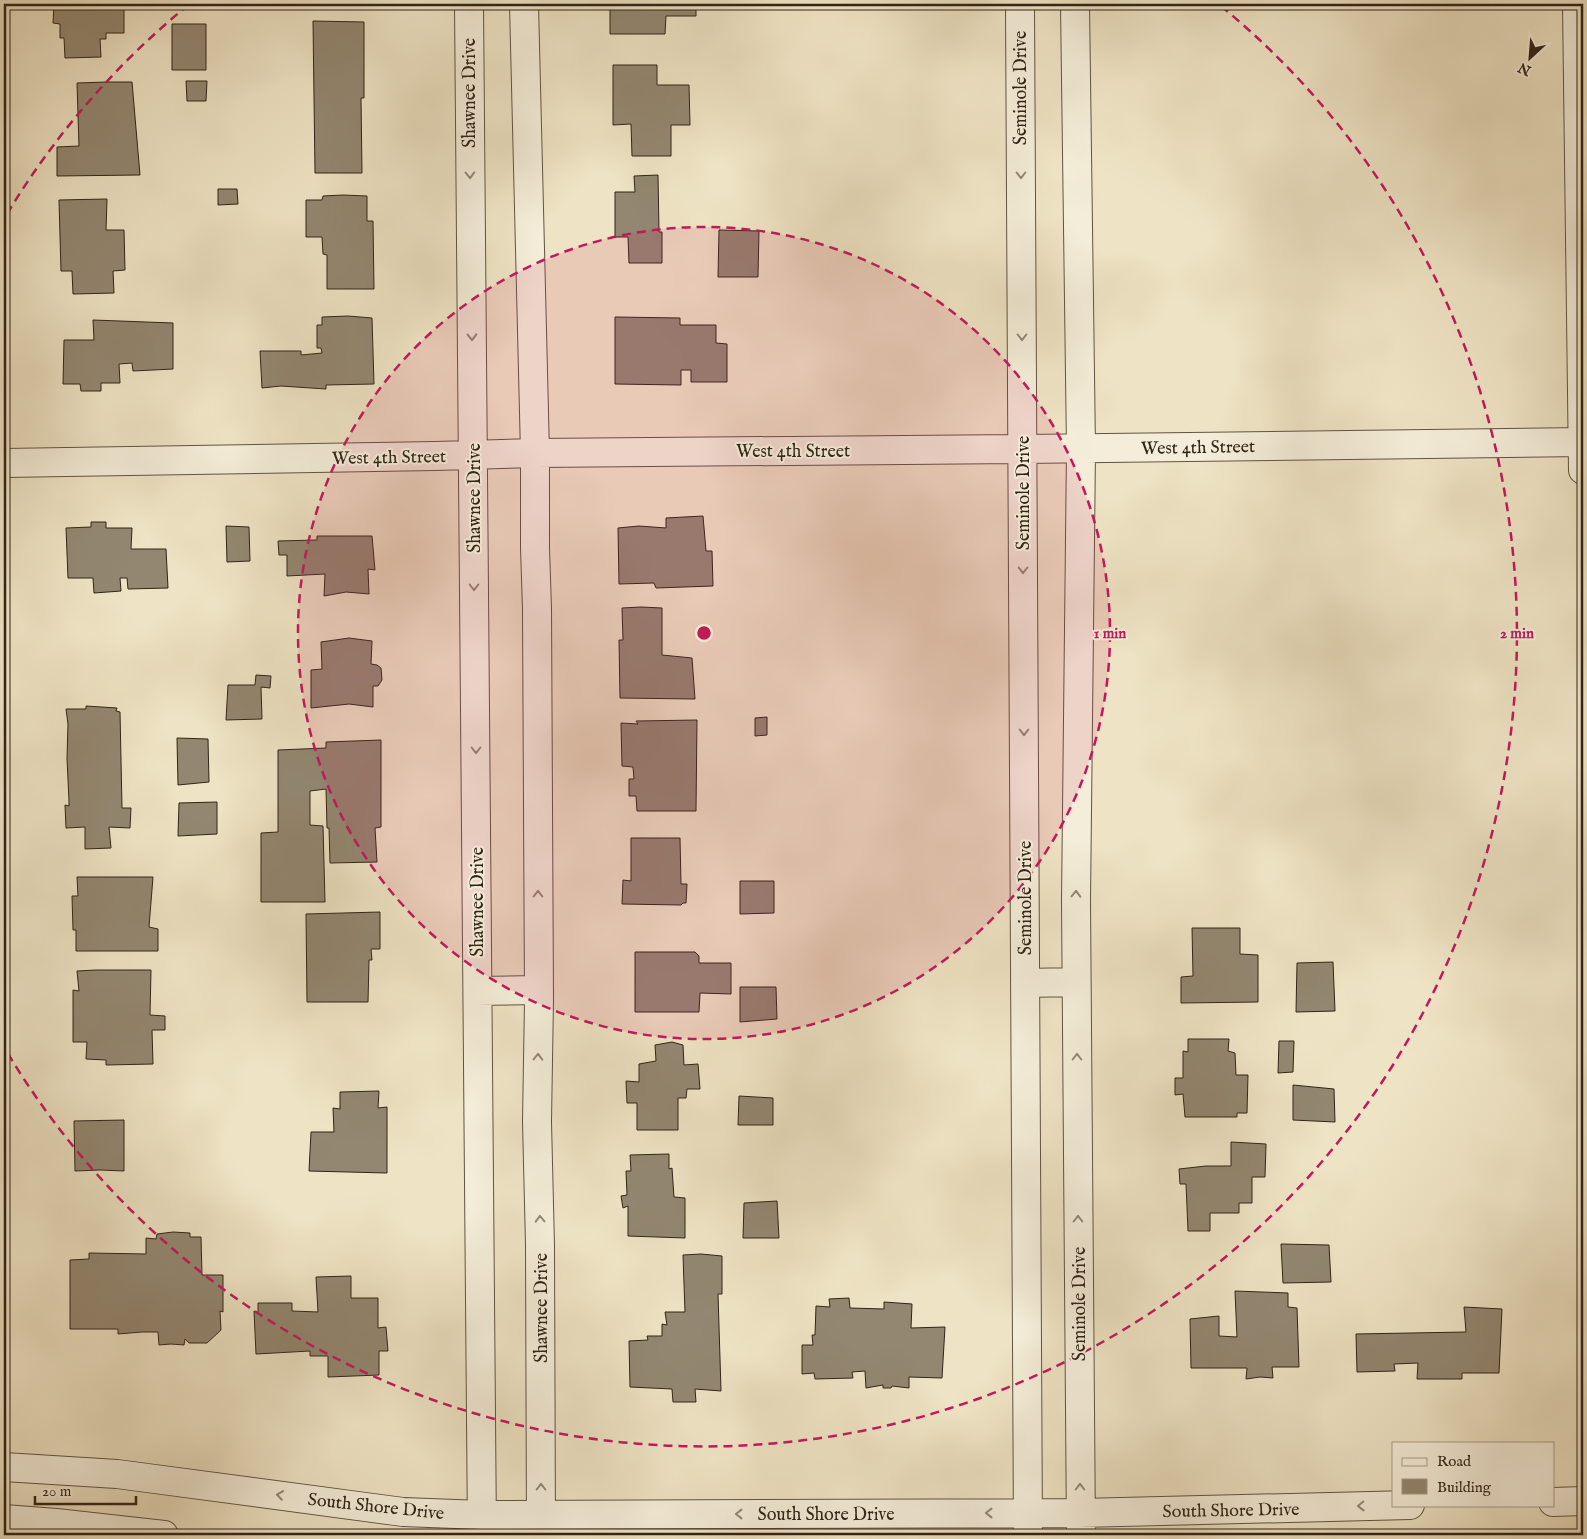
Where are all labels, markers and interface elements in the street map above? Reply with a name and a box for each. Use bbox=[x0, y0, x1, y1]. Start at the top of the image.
street label: Seminole Drive bbox=[1010, 31, 1033, 145]
north arrow bbox=[1504, 32, 1554, 82]
street label: Shawnee Drive bbox=[459, 38, 482, 148]
text: N bbox=[1515, 58, 1535, 80]
one-way arrow bbox=[465, 172, 475, 179]
one-way arrow bbox=[1016, 172, 1026, 179]
one-way arrow bbox=[467, 334, 477, 342]
one-way arrow bbox=[1017, 334, 1027, 342]
street label: Seminole Drive bbox=[1013, 436, 1036, 550]
street label: West 4th Street bbox=[1141, 436, 1255, 461]
street label: West 4th Street bbox=[736, 441, 850, 464]
street label: Shawnee Drive bbox=[464, 443, 487, 553]
street label: West 4th Street bbox=[332, 446, 446, 471]
one-way arrow bbox=[1018, 566, 1028, 574]
one-way arrow bbox=[469, 584, 479, 592]
centre of rings bbox=[695, 624, 713, 642]
text: 1 min bbox=[1094, 624, 1126, 643]
text: 2 min bbox=[1500, 624, 1534, 643]
one-way arrow bbox=[1019, 729, 1029, 737]
one-way arrow bbox=[471, 746, 481, 754]
street label: Seminole Drive bbox=[1015, 841, 1038, 955]
street label: Shawnee Drive bbox=[467, 847, 490, 957]
one-way arrow bbox=[533, 890, 543, 898]
one-way arrow bbox=[1071, 890, 1081, 898]
one-way arrow bbox=[533, 1052, 543, 1060]
one-way arrow bbox=[1072, 1052, 1082, 1060]
one-way arrow bbox=[534, 1215, 545, 1223]
one-way arrow bbox=[1073, 1215, 1083, 1222]
street label: Seminole Drive bbox=[1069, 1247, 1092, 1361]
street label: Shawnee Drive bbox=[531, 1253, 554, 1363]
legend bbox=[1392, 1442, 1554, 1506]
text: Road bbox=[1437, 1452, 1472, 1471]
scale bar bbox=[35, 1474, 136, 1506]
text: Building bbox=[1437, 1478, 1492, 1497]
text: 20 m bbox=[42, 1482, 72, 1501]
one-way arrow bbox=[536, 1482, 546, 1490]
one-way arrow bbox=[1075, 1482, 1085, 1490]
street label: South Shore Drive bbox=[307, 1489, 445, 1526]
one-way arrow bbox=[276, 1491, 284, 1501]
street label: South Shore Drive bbox=[1162, 1499, 1300, 1524]
one-way arrow bbox=[1357, 1501, 1365, 1512]
street label: South Shore Drive bbox=[758, 1504, 895, 1527]
one-way arrow bbox=[985, 1508, 992, 1518]
one-way arrow bbox=[735, 1509, 742, 1519]

